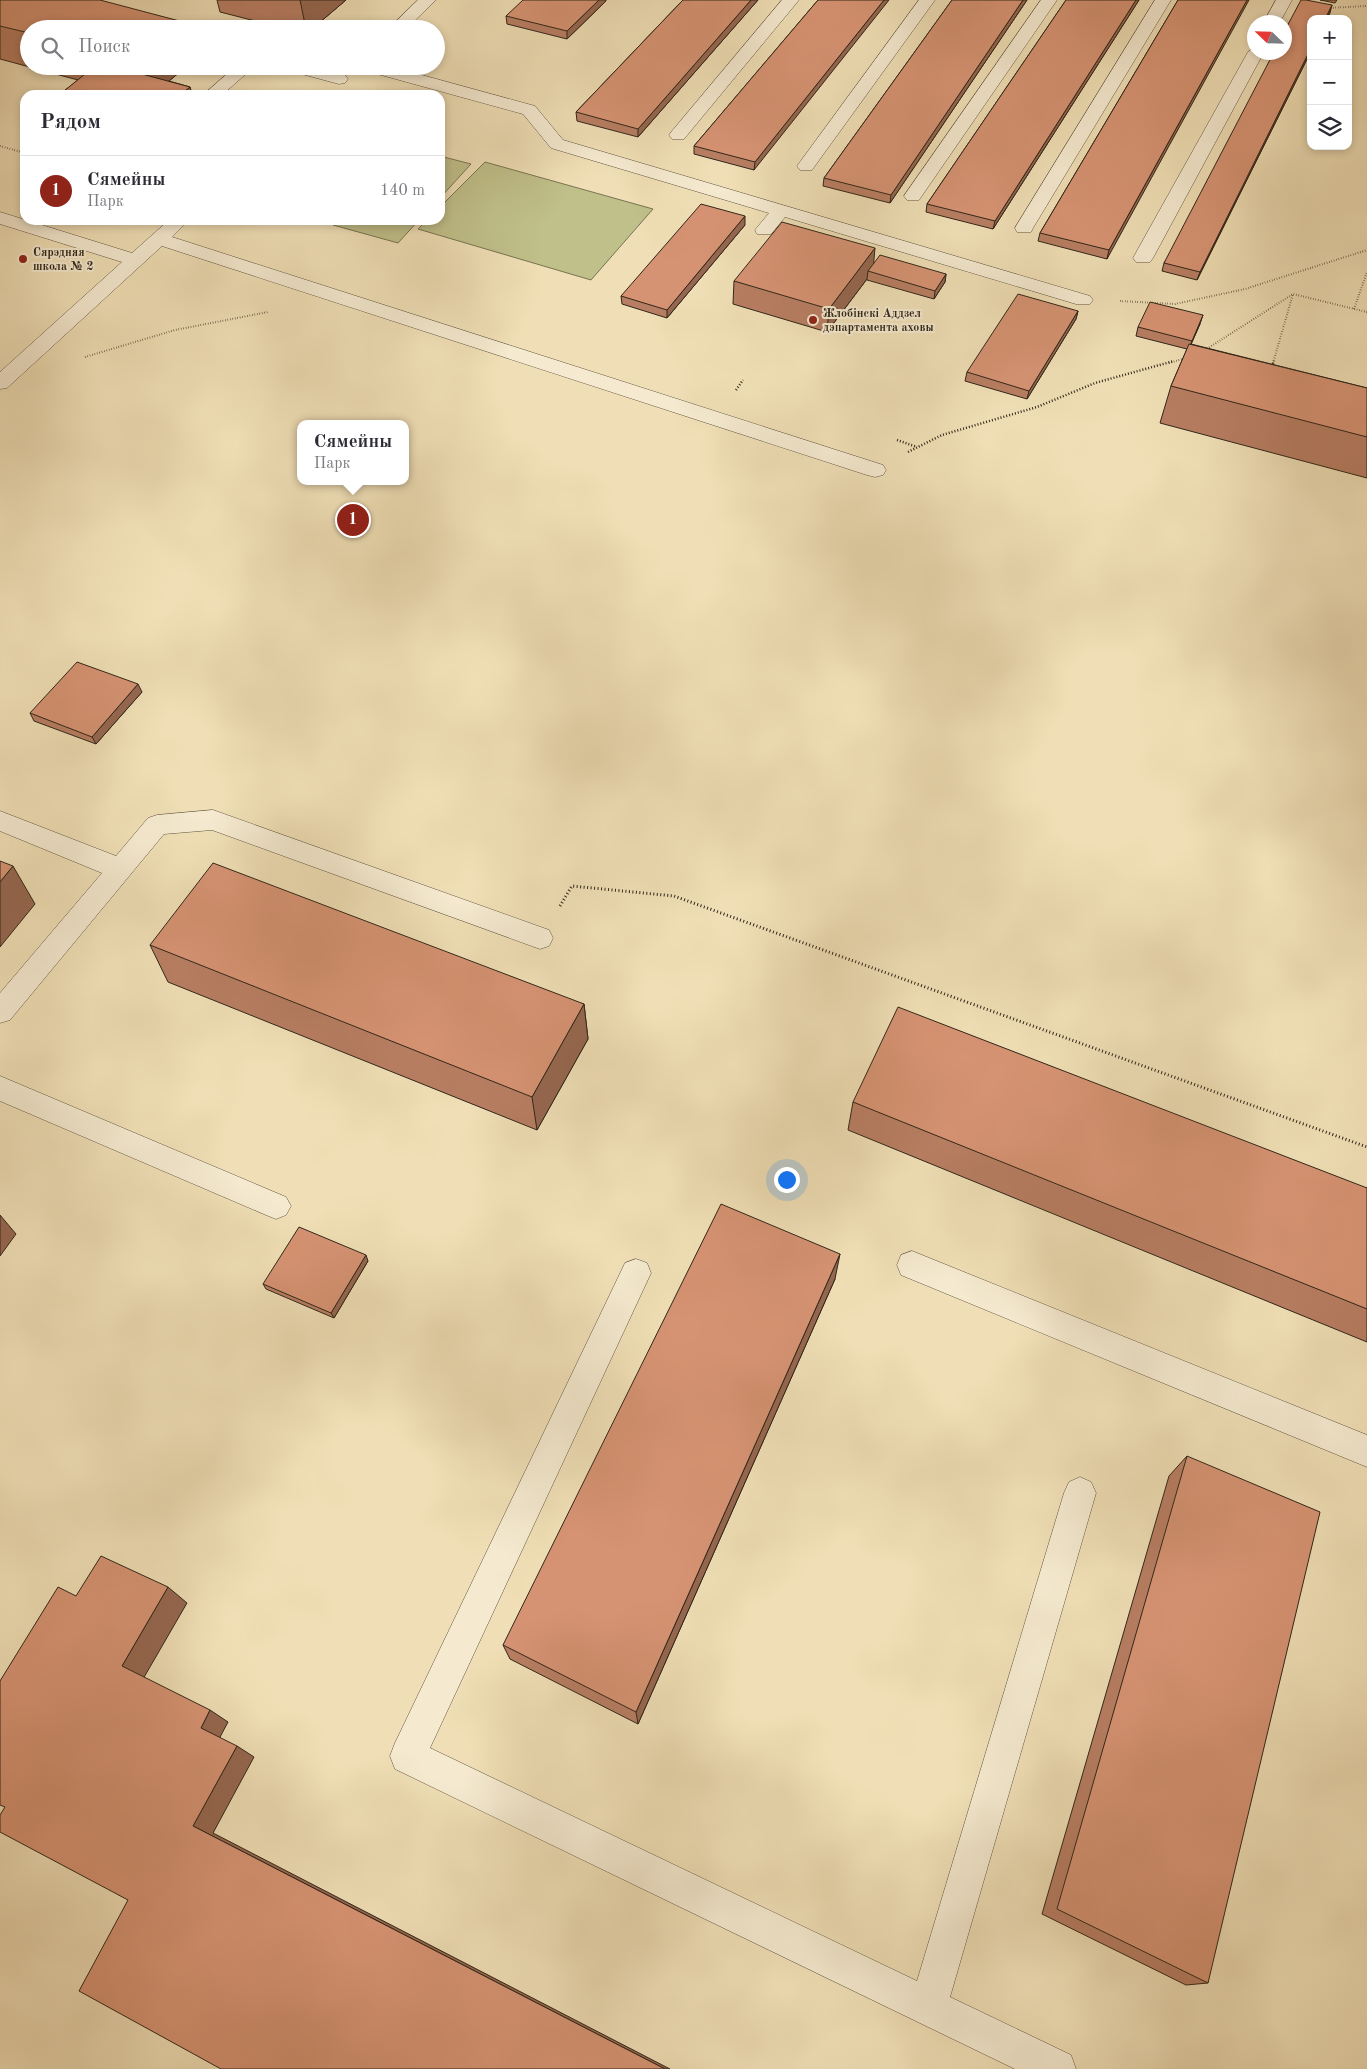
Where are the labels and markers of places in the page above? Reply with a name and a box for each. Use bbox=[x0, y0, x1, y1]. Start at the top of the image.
place label: Сярэдняя школа № 2 bbox=[33, 247, 94, 273]
marker: Сярэдняя школа № 2 bbox=[17, 253, 29, 265]
place label: Жлобінскі Аддзел дэпартамента аховы bbox=[823, 308, 934, 334]
marker: Жлобінскі Аддзел дэпартамента аховы bbox=[807, 314, 819, 326]
pin: 1 bbox=[337, 501, 369, 539]

